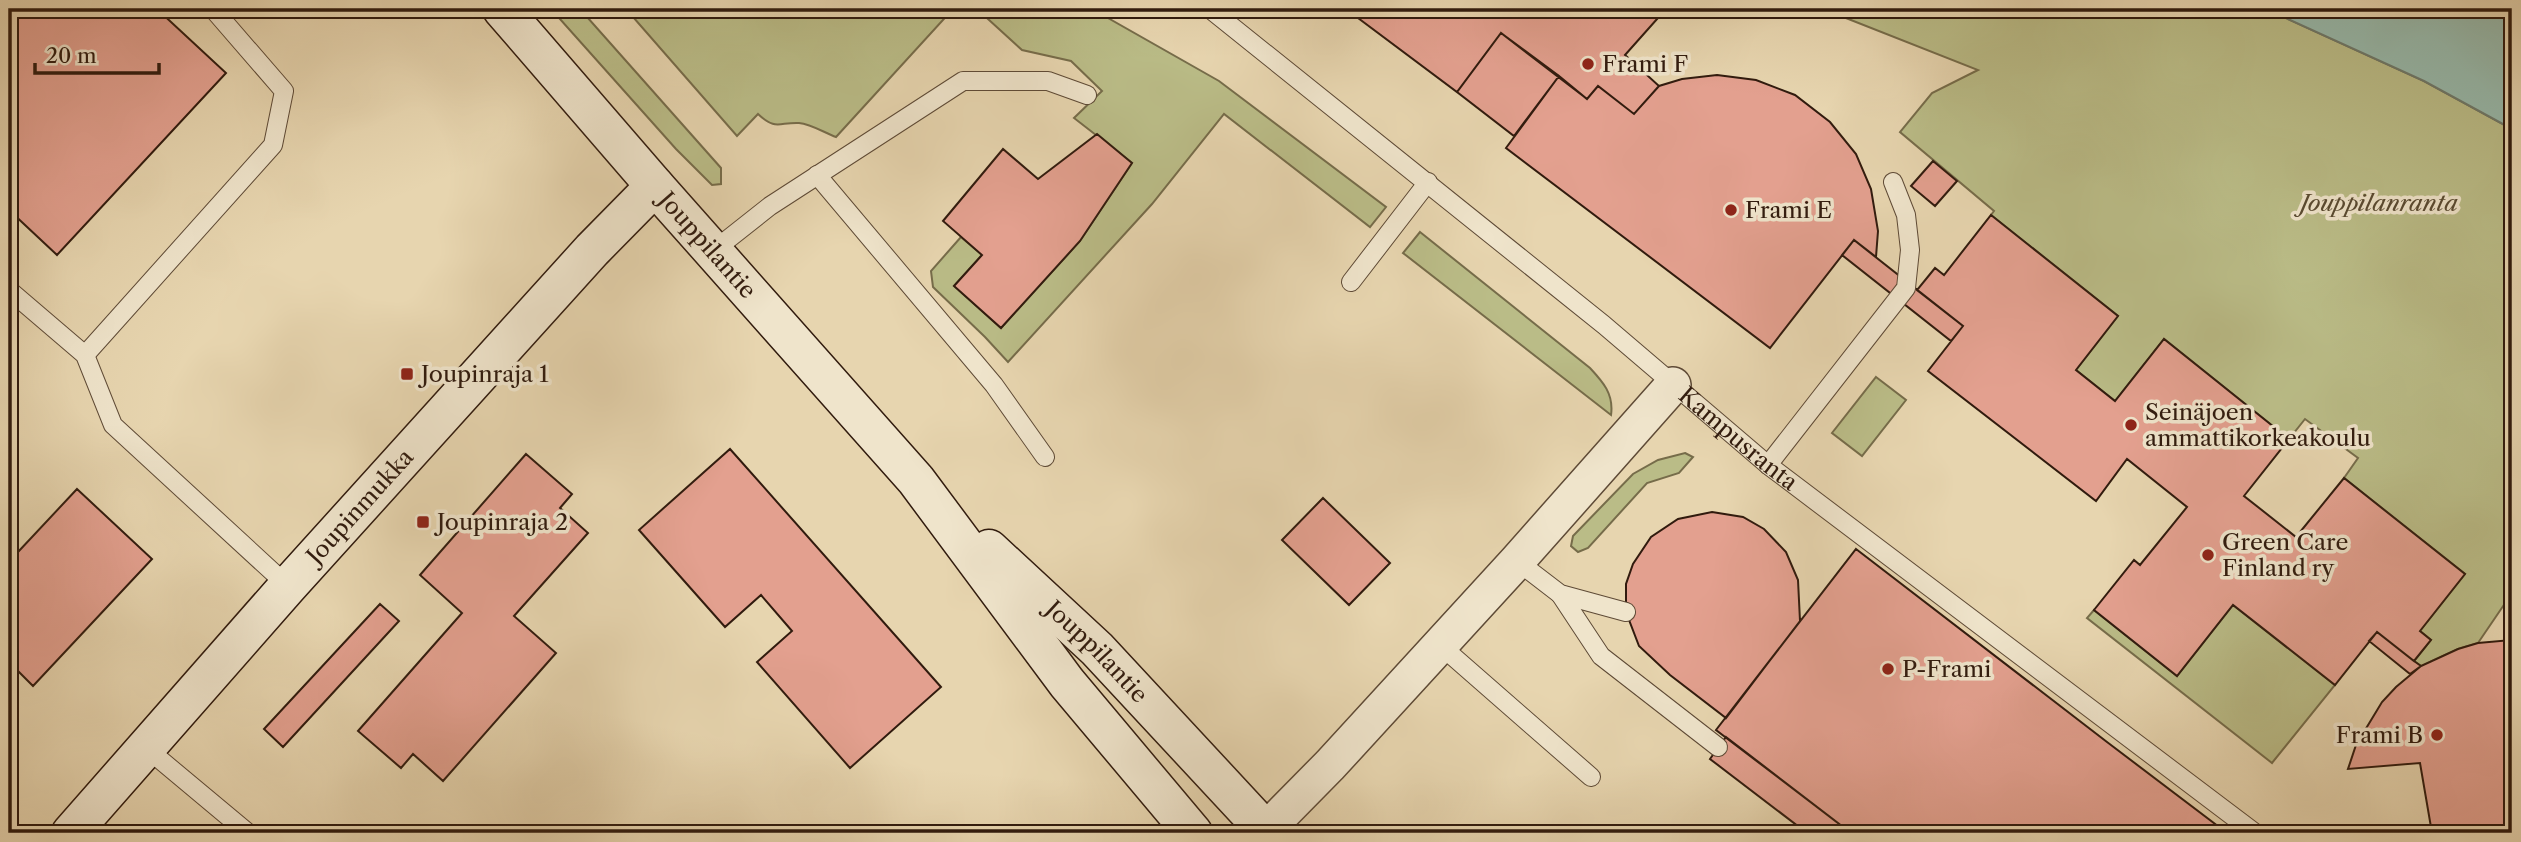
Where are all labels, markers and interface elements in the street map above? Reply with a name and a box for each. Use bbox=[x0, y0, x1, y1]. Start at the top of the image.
scale bar bbox=[35, 32, 159, 76]
text: 20 m bbox=[46, 43, 97, 68]
place label: Frami F bbox=[1602, 50, 1688, 78]
marker: Frami F bbox=[1580, 56, 1596, 72]
street label: Jouppilantie bbox=[651, 184, 762, 304]
park label: Jouppilanranta bbox=[2293, 189, 2458, 217]
place label: Frami E bbox=[1745, 196, 1832, 224]
marker: Frami E bbox=[1723, 202, 1739, 218]
place label: Joupinraja 1 bbox=[418, 360, 549, 388]
marker: Joupinraja 1 bbox=[399, 366, 415, 382]
street label: Kampusranta bbox=[1673, 381, 1804, 497]
place label: Seinäjoen ammattikorkeakoulu bbox=[2145, 398, 2371, 452]
marker: Seinäjoen ammattikorkeakoulu bbox=[2123, 417, 2139, 433]
street label: Joupinmukka bbox=[299, 442, 420, 572]
place label: Joupinraja 2 bbox=[434, 508, 568, 536]
marker: Joupinraja 2 bbox=[415, 514, 431, 530]
place label: Green Care Finland ry bbox=[2222, 528, 2348, 582]
marker: Green Care Finland ry bbox=[2200, 547, 2216, 563]
street label: Jouppilantie bbox=[1038, 593, 1154, 709]
place label: P-Frami bbox=[1902, 655, 1991, 683]
marker: P-Frami bbox=[1880, 661, 1896, 677]
place label: Frami B bbox=[2336, 721, 2423, 749]
marker: Frami B bbox=[2429, 727, 2445, 743]

